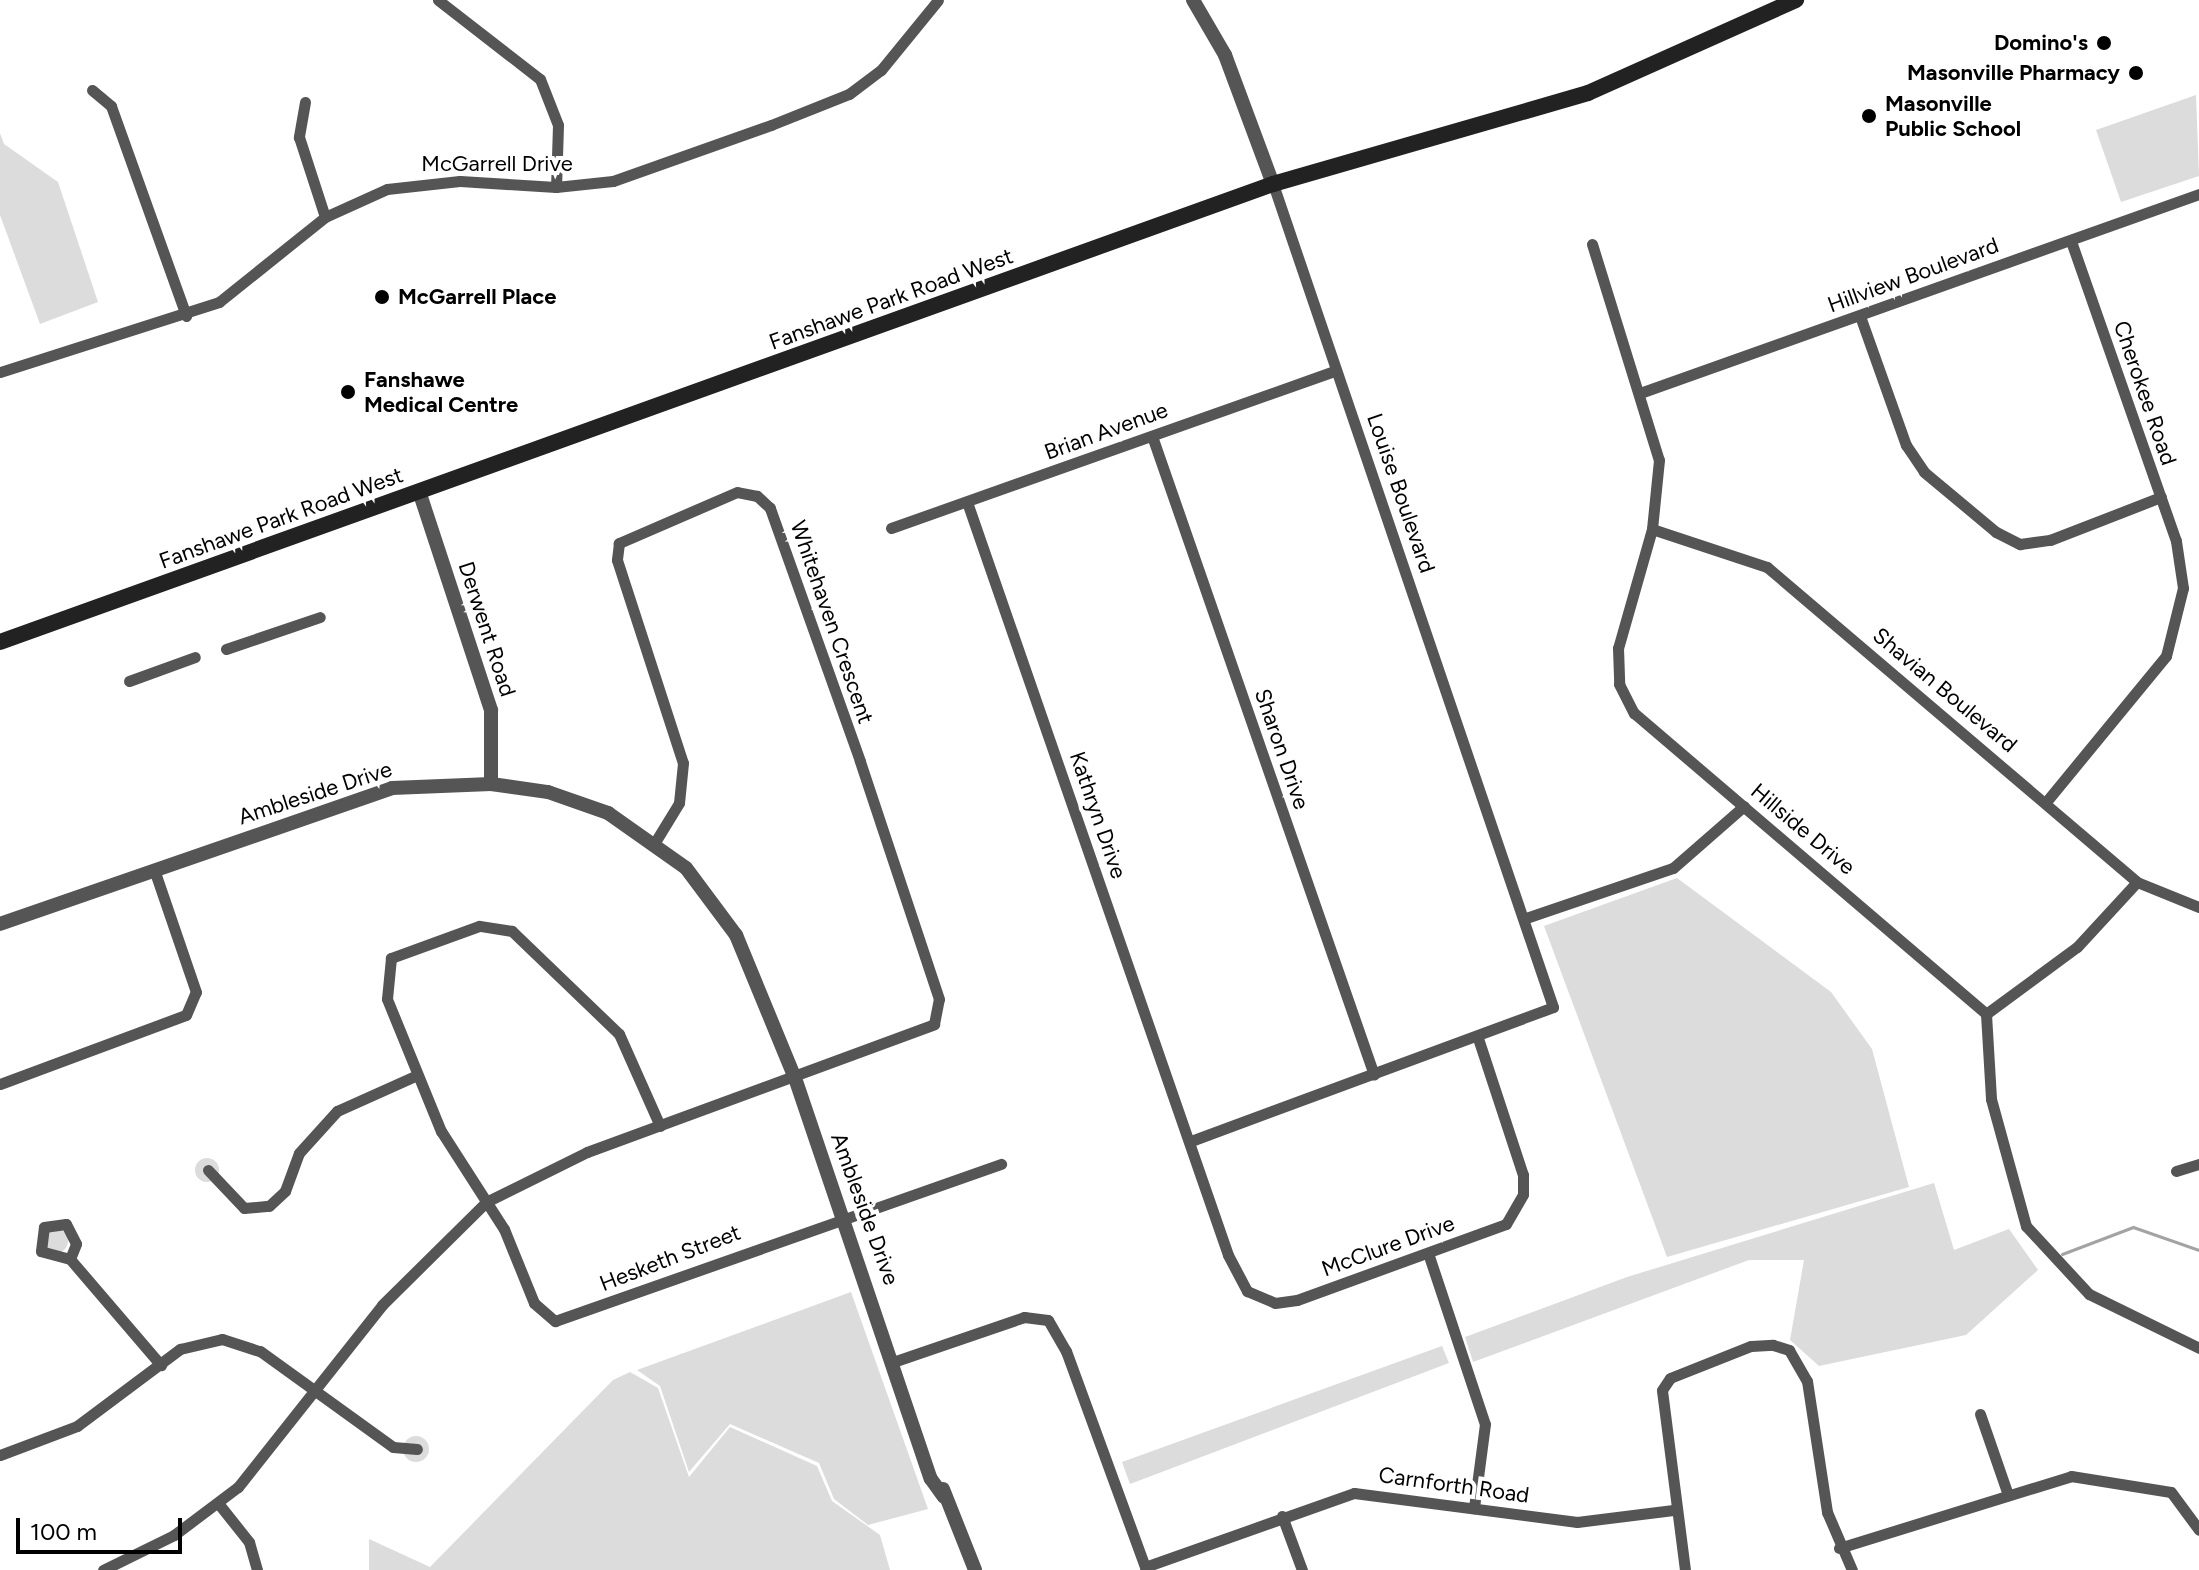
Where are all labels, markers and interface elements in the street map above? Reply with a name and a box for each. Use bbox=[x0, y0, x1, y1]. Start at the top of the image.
place label: Domino's bbox=[1994, 30, 2088, 56]
marker: Domino's bbox=[2095, 34, 2113, 52]
place label: Masonville Pharmacy bbox=[1907, 60, 2120, 86]
marker: Masonville Pharmacy bbox=[2127, 64, 2145, 82]
place label: Masonville Public School bbox=[1885, 90, 2021, 142]
marker: Masonville Public School bbox=[1860, 107, 1878, 125]
street label: McGarrell Drive bbox=[421, 151, 573, 177]
street label: Hillview Boulevard bbox=[1824, 232, 2002, 318]
street label: Fanshawe Park Road West bbox=[766, 243, 1016, 355]
place label: McGarrell Place bbox=[398, 284, 556, 310]
marker: McGarrell Place bbox=[373, 288, 391, 306]
street label: Cherokee Road bbox=[2108, 317, 2182, 469]
place label: Fanshawe Medical Centre bbox=[364, 366, 518, 418]
marker: Fanshawe Medical Centre bbox=[339, 383, 357, 401]
street label: Brian Avenue bbox=[1041, 396, 1171, 466]
street label: Louise Boulevard bbox=[1361, 410, 1441, 576]
street label: Fanshawe Park Road West bbox=[156, 462, 406, 574]
street label: Whitehaven Crescent bbox=[785, 517, 879, 727]
street label: Derwent Road bbox=[453, 558, 521, 700]
street label: Shavian Boulevard bbox=[1868, 622, 2022, 758]
street label: Sharon Drive bbox=[1249, 685, 1315, 813]
street label: Kathryn Drive bbox=[1064, 748, 1132, 882]
street label: Ambleside Drive bbox=[235, 756, 395, 830]
street label: Hillside Drive bbox=[1746, 778, 1860, 880]
street label: Ambleside Drive bbox=[825, 1129, 905, 1289]
street label: McClure Drive bbox=[1318, 1210, 1458, 1282]
street label: Hesketh Street bbox=[596, 1219, 744, 1297]
street label: Carnforth Road bbox=[1377, 1461, 1531, 1509]
scale bar bbox=[20, 1502, 186, 1552]
text: 100 m bbox=[30, 1517, 97, 1546]

